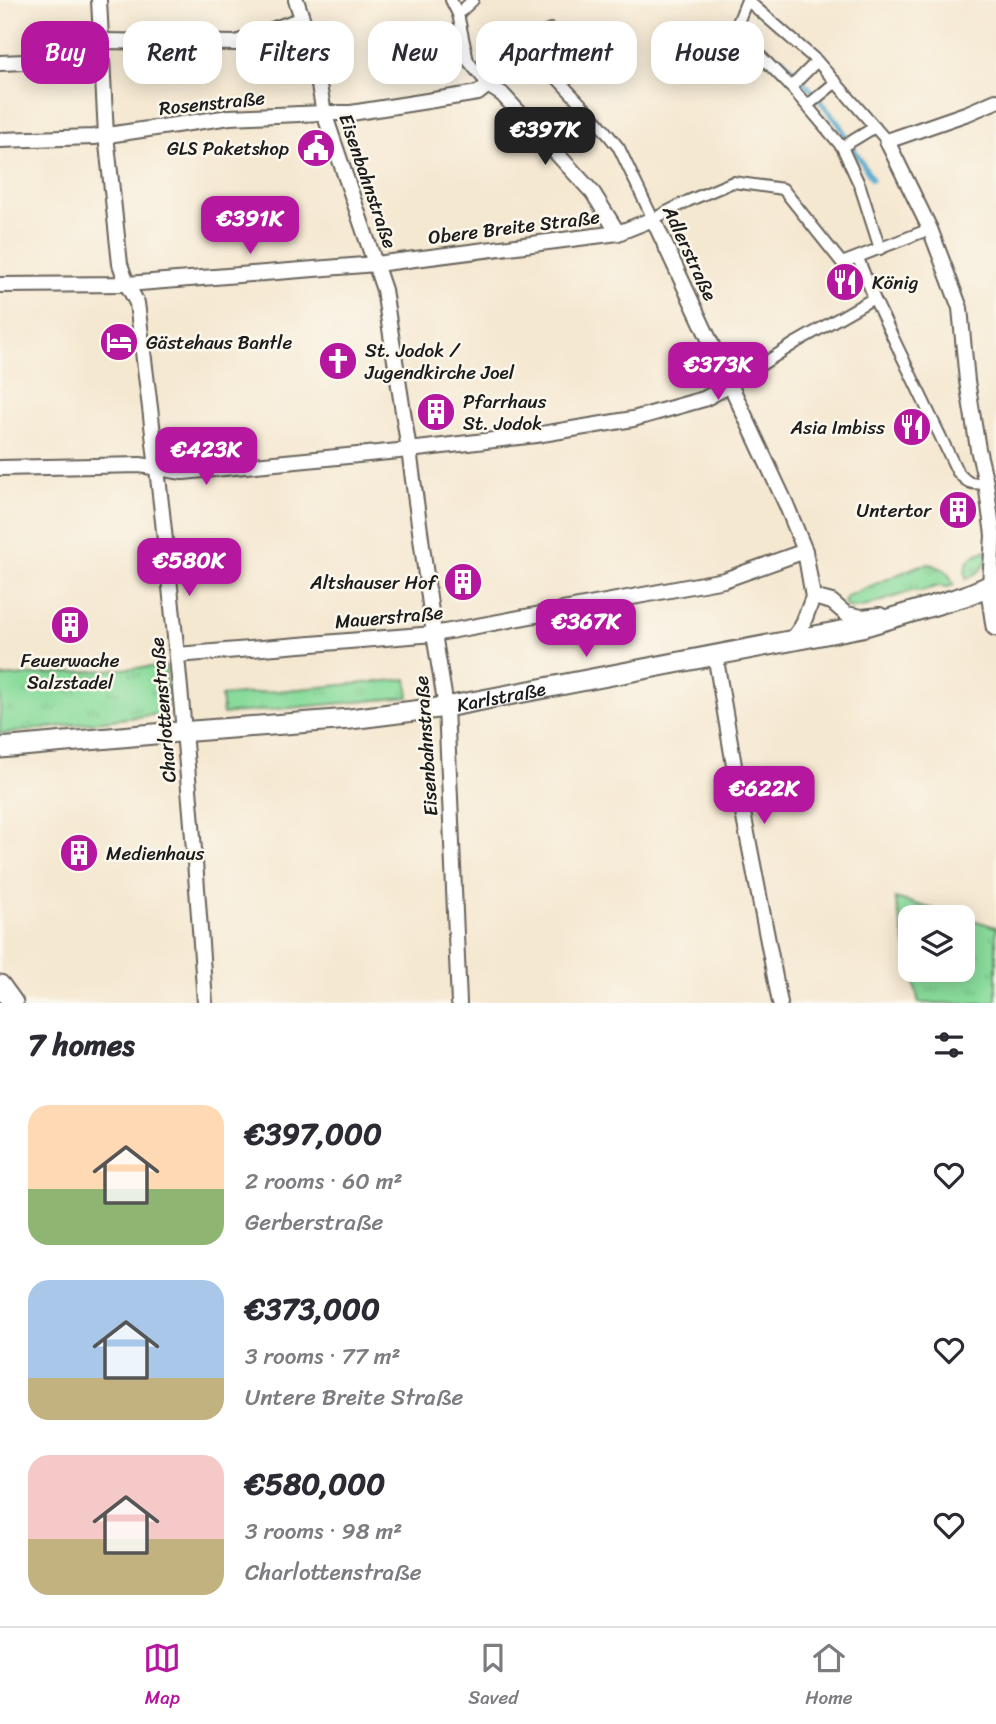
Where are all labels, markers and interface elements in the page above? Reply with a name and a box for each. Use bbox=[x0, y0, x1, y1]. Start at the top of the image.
chip: Buy bbox=[21, 21, 109, 84]
chip: Rent bbox=[123, 21, 222, 84]
chip: Filters bbox=[236, 21, 354, 84]
chip: New bbox=[368, 21, 462, 84]
chip: Apartment bbox=[476, 21, 637, 84]
chip: House bbox=[651, 21, 764, 84]
street label: Rosenstraße bbox=[157, 81, 267, 125]
pin: €397K bbox=[496, 108, 594, 167]
street label: Eisenbahnstraße bbox=[329, 109, 407, 253]
text: €397K bbox=[510, 109, 580, 150]
public building icon: GLS Paketshop bbox=[295, 127, 337, 169]
place label: GLS Paketshop bbox=[167, 132, 289, 165]
pin: €391K bbox=[201, 196, 299, 256]
text: €391K bbox=[217, 198, 283, 239]
street label: Adlerstraße bbox=[653, 199, 727, 306]
street label: Obere Breite Straße bbox=[426, 200, 602, 254]
restaurant icon: König bbox=[824, 261, 866, 303]
place label: König bbox=[872, 266, 919, 299]
hotel icon: Gästehaus Bantle bbox=[98, 321, 140, 363]
place label: Gästehaus Bantle bbox=[146, 326, 292, 359]
place label: St. Jodok / Jugendkirche Joel bbox=[364, 334, 515, 389]
church icon: St. Jodok / Jugendkirche Joel bbox=[317, 340, 359, 382]
pin: €373K bbox=[669, 342, 767, 402]
text: €373K bbox=[684, 344, 752, 385]
place label: Pfarrhaus St. Jodok bbox=[463, 385, 547, 440]
building icon: Pfarrhaus St. Jodok bbox=[415, 391, 457, 433]
restaurant icon: Asia Imbiss bbox=[891, 406, 933, 448]
place label: Asia Imbiss bbox=[790, 411, 885, 444]
pin: €423K bbox=[157, 428, 255, 487]
text: €423K bbox=[171, 429, 241, 470]
building icon: Untertor bbox=[937, 489, 979, 531]
place label: Untertor bbox=[857, 494, 932, 527]
pin: €580K bbox=[140, 538, 238, 598]
text: €580K bbox=[153, 540, 225, 581]
building icon: Altshauser Hof bbox=[442, 561, 484, 603]
place label: Altshauser Hof bbox=[309, 566, 439, 599]
street label: Mauerstraße bbox=[333, 596, 445, 638]
pin: €367K bbox=[537, 600, 635, 659]
text: €367K bbox=[552, 601, 620, 642]
building icon: Feuerwache Salzstadel bbox=[49, 604, 91, 646]
street label: Charlottenstraße bbox=[140, 636, 186, 784]
place label: Feuerwache Salzstadel bbox=[20, 644, 120, 699]
street label: Karlstraße bbox=[454, 672, 548, 721]
street label: Eisenbahnstraße bbox=[405, 674, 447, 817]
pin: €622K bbox=[715, 766, 813, 826]
text: €622K bbox=[730, 768, 798, 809]
building icon: Medienhaus bbox=[58, 832, 100, 874]
place label: Medienhaus bbox=[106, 837, 205, 870]
map controls bbox=[898, 905, 975, 982]
button: layers bbox=[898, 905, 975, 982]
text: 7 homes bbox=[28, 1018, 135, 1072]
icon: filters bbox=[930, 1026, 968, 1064]
text: €397,000 bbox=[245, 1107, 382, 1161]
icon: home bbox=[84, 1133, 168, 1217]
icon: heart bbox=[930, 1156, 968, 1194]
text: 2 rooms · 60 m² bbox=[245, 1161, 403, 1202]
text: Gerberstraße bbox=[245, 1202, 383, 1243]
text: €373,000 bbox=[245, 1282, 380, 1336]
icon: home bbox=[84, 1308, 168, 1392]
icon: heart bbox=[930, 1331, 968, 1369]
text: 3 rooms · 77 m² bbox=[245, 1336, 401, 1377]
text: Untere Breite Straße bbox=[245, 1377, 463, 1418]
text: €580,000 bbox=[245, 1457, 385, 1511]
icon: home bbox=[84, 1483, 168, 1567]
icon: heart bbox=[930, 1506, 968, 1544]
text: 3 rooms · 98 m² bbox=[245, 1511, 402, 1552]
text: Charlottenstraße bbox=[245, 1552, 422, 1593]
tab: Map bbox=[143, 1639, 181, 1714]
tab: Saved bbox=[468, 1639, 518, 1714]
tab: Home bbox=[805, 1639, 853, 1714]

